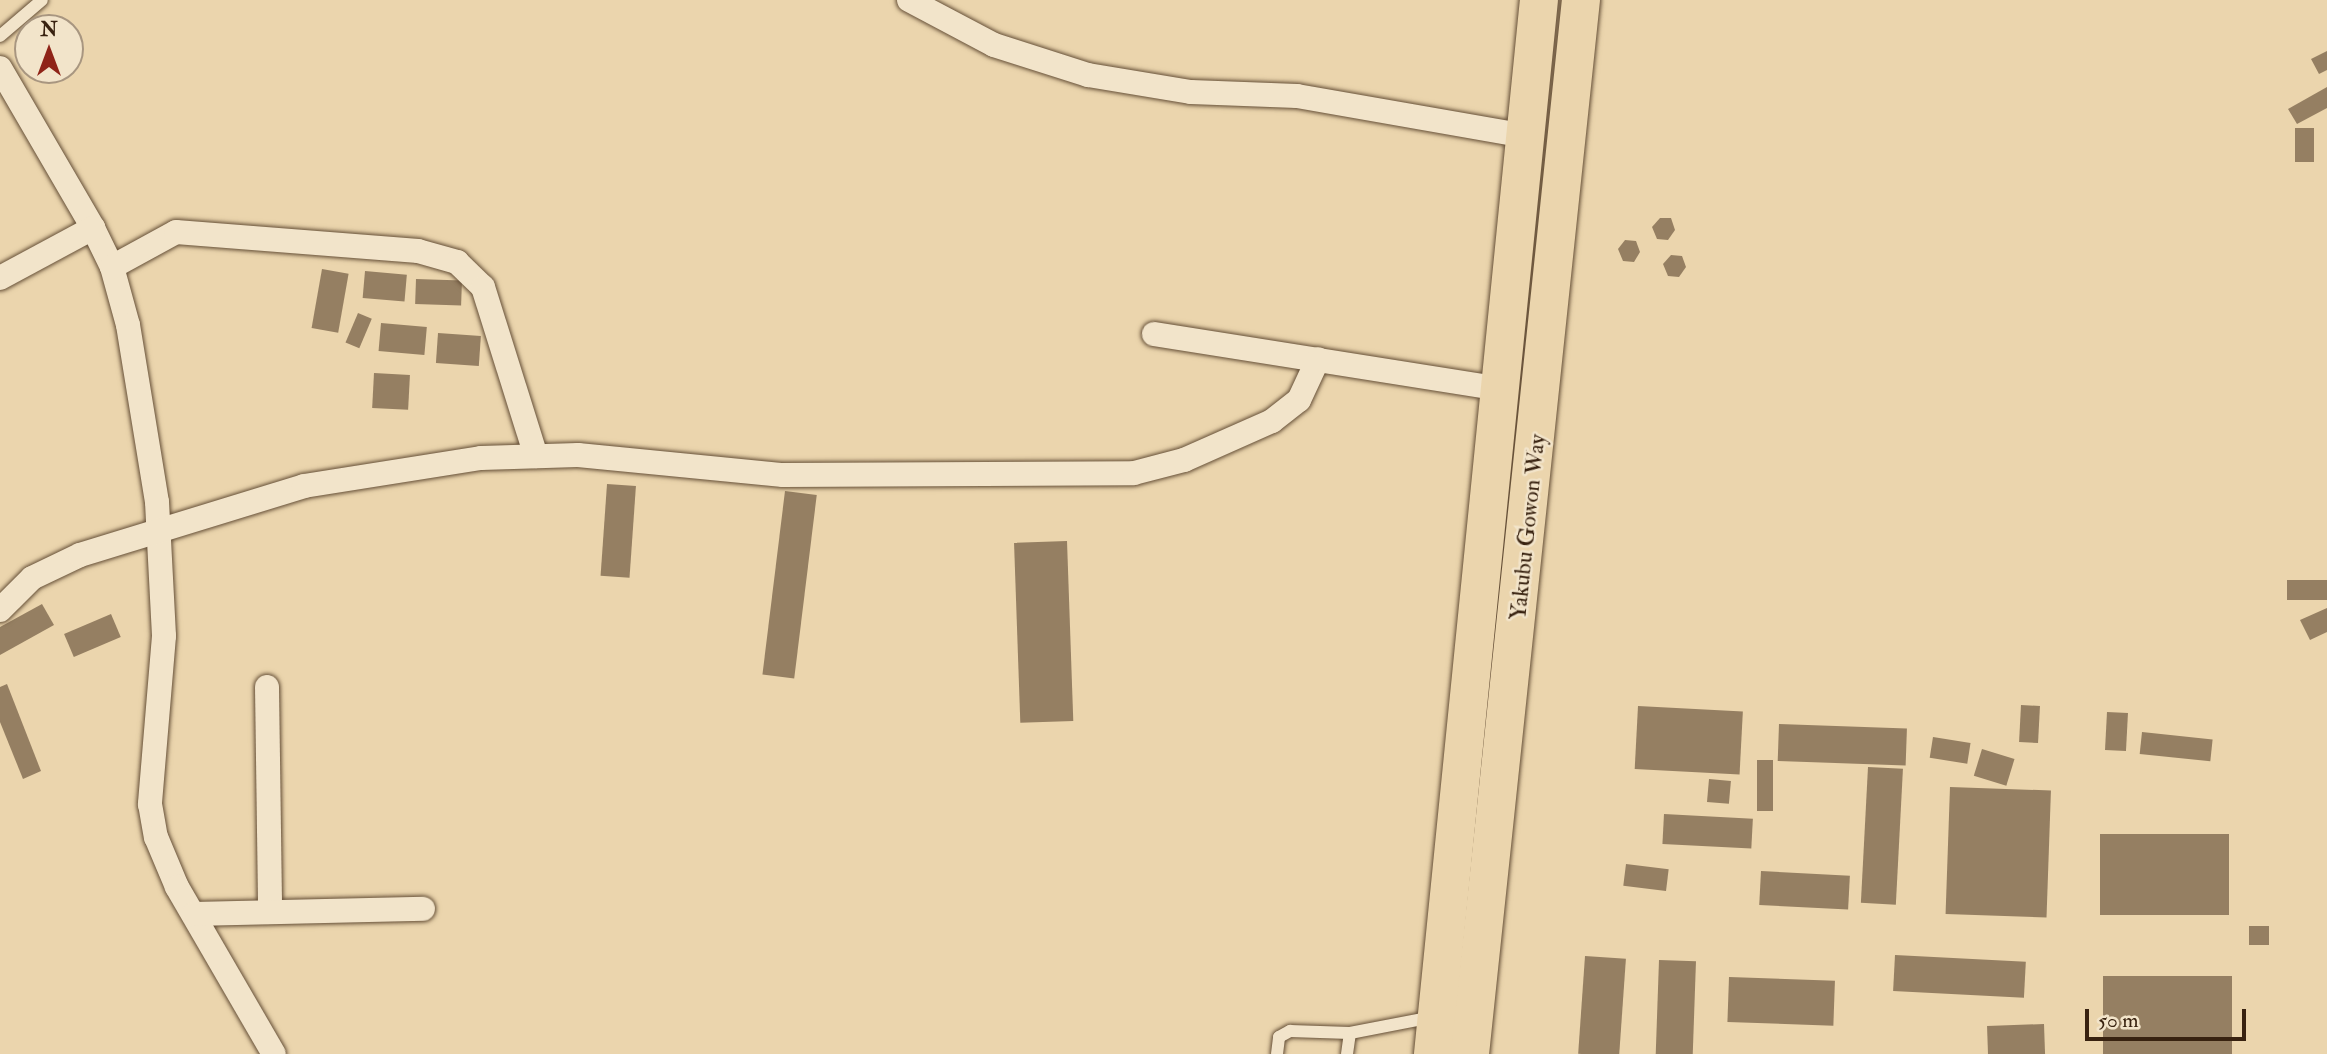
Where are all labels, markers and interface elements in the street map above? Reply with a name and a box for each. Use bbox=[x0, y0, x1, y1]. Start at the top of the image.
north arrow bbox=[14, 14, 84, 84]
text: N bbox=[40, 18, 58, 42]
street label: Yakubu Gowon Way bbox=[1505, 433, 1551, 621]
scale bar bbox=[2089, 995, 2250, 1038]
text: 50 m bbox=[2098, 1007, 2139, 1034]

